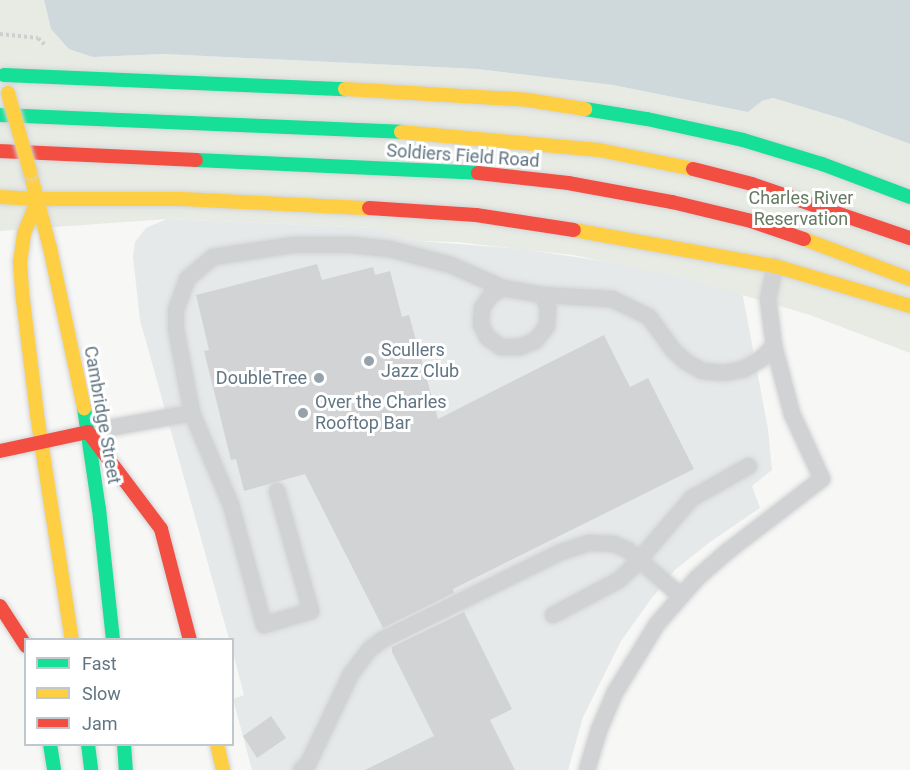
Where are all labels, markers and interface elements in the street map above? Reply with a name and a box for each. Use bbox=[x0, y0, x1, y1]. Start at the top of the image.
street label: Soldiers Field Road bbox=[386, 140, 540, 172]
park label: Charles River Reservation bbox=[749, 188, 853, 230]
place label: Scullers Jazz Club bbox=[381, 340, 459, 382]
street label: Cambridge Street bbox=[79, 344, 125, 486]
marker: Scullers Jazz Club bbox=[362, 354, 376, 368]
place label: DoubleTree bbox=[216, 367, 307, 389]
marker: DoubleTree bbox=[312, 371, 326, 385]
place label: Over the Charles Rooftop Bar bbox=[315, 392, 447, 434]
marker: Over the Charles Rooftop Bar bbox=[296, 406, 310, 420]
legend bbox=[24, 638, 234, 746]
text: Fast bbox=[82, 653, 117, 674]
text: Slow bbox=[82, 683, 121, 704]
text: Jam bbox=[82, 713, 118, 734]

